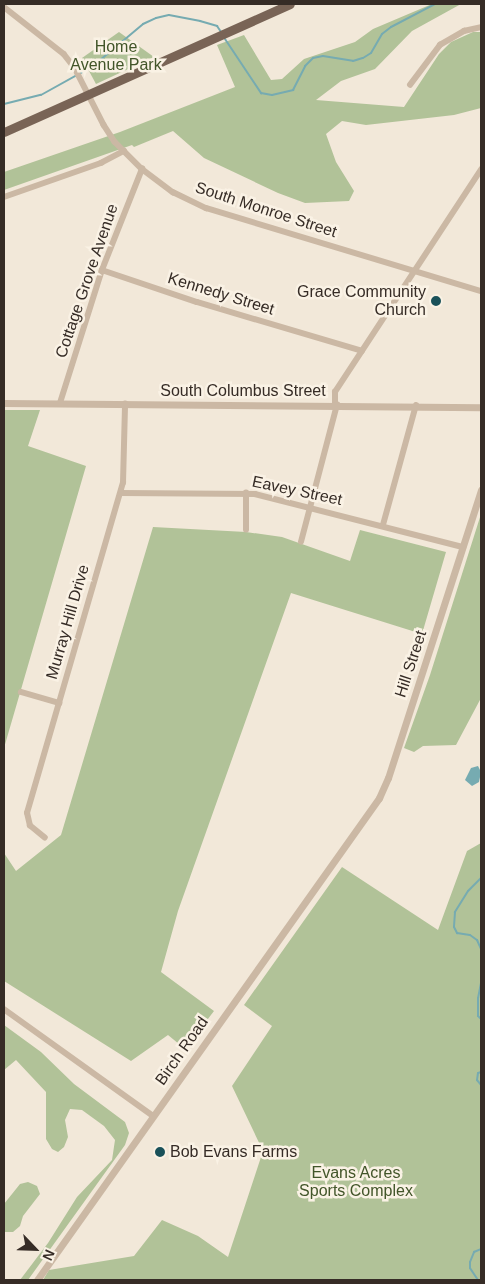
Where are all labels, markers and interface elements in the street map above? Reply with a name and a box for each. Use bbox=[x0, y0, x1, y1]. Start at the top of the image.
park label: Home Avenue Park bbox=[70, 37, 162, 75]
street label: South Monroe Street bbox=[193, 178, 339, 242]
street label: Cottage Grove Avenue bbox=[51, 201, 123, 361]
street label: Kennedy Street bbox=[165, 269, 277, 319]
place label: Grace Community Church bbox=[297, 282, 426, 320]
marker: Grace Community Church bbox=[430, 295, 442, 307]
street label: South Columbus Street bbox=[160, 381, 326, 401]
street label: Eavey Street bbox=[250, 472, 344, 510]
street label: Murray Hill Drive bbox=[42, 563, 94, 681]
street label: Hill Street bbox=[391, 628, 431, 700]
street label: Birch Road bbox=[151, 1013, 213, 1089]
place label: Bob Evans Farms bbox=[170, 1142, 297, 1162]
marker: Bob Evans Farms bbox=[154, 1146, 166, 1158]
park label: Evans Acres Sports Complex bbox=[299, 1163, 413, 1201]
north arrow bbox=[10, 1224, 60, 1274]
text: N bbox=[39, 1247, 58, 1263]

